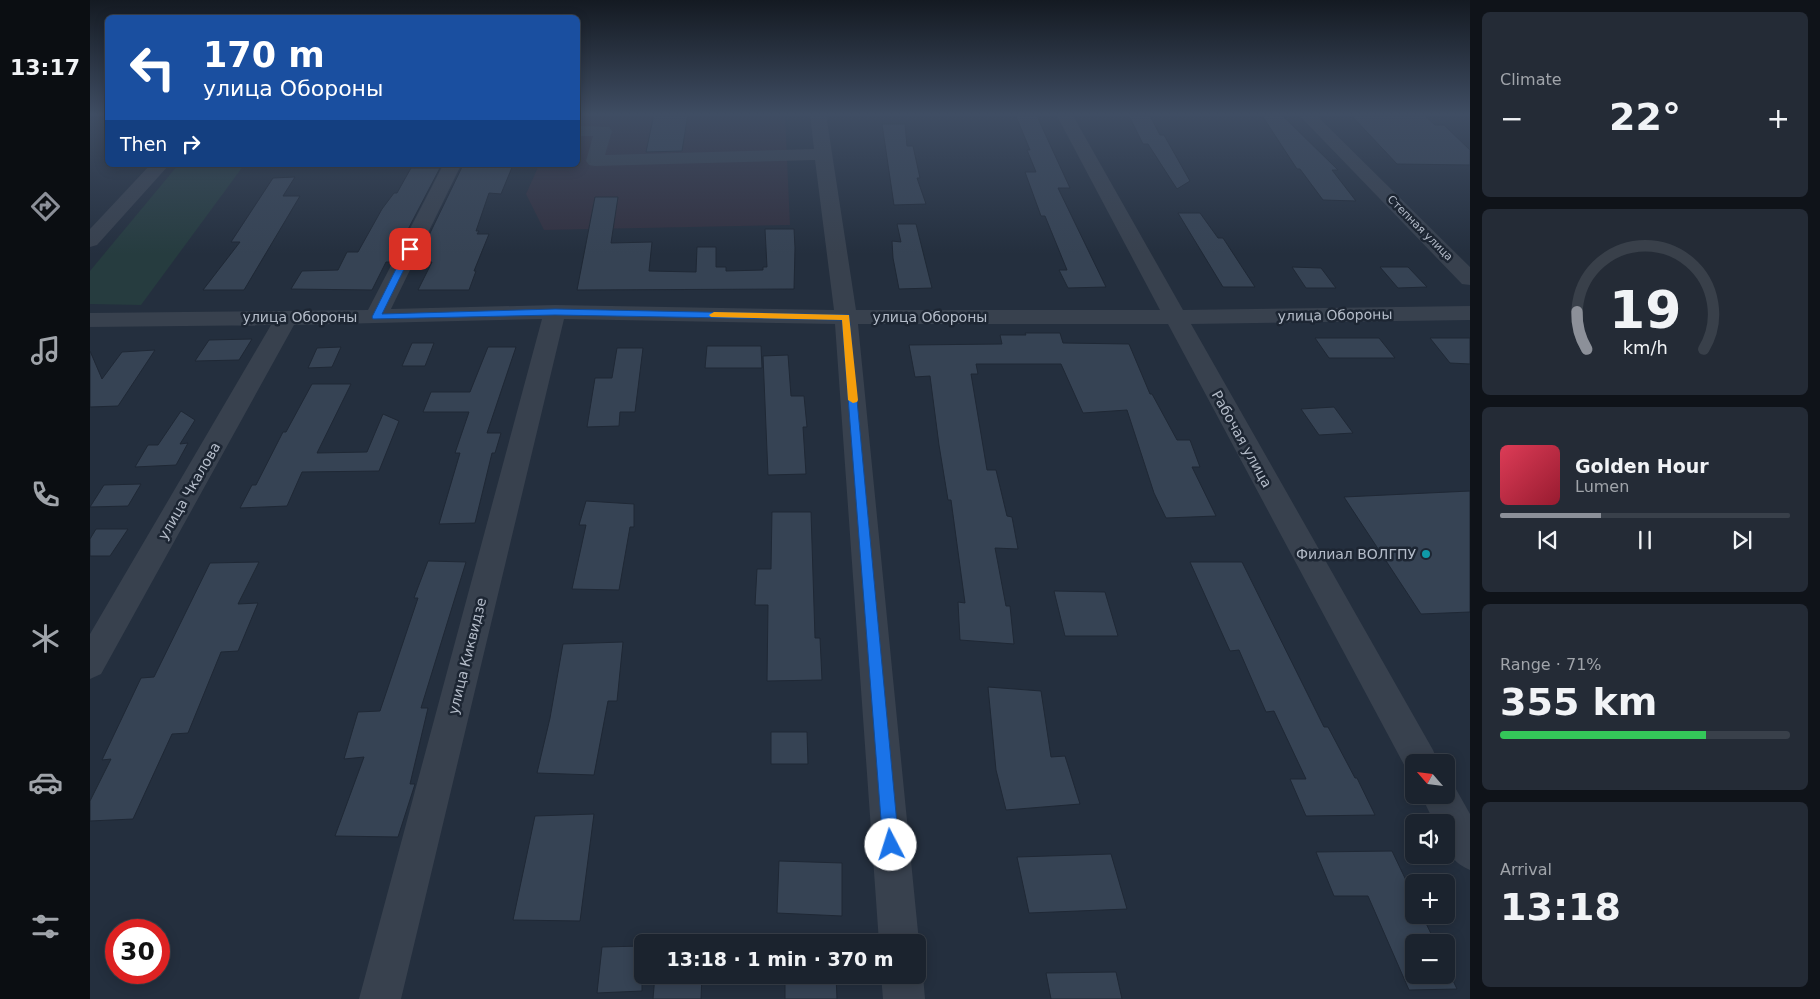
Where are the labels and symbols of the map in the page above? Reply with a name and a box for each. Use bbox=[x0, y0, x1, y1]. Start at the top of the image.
street label: Степная улица bbox=[1385, 193, 1455, 263]
pin bbox=[389, 228, 431, 270]
street label: улица Обороны bbox=[1277, 306, 1393, 324]
street label: улица Обороны bbox=[243, 309, 357, 325]
street label: улица Обороны bbox=[873, 309, 987, 325]
street label: Рабочая улица bbox=[1209, 388, 1275, 490]
street label: улица Чкалова bbox=[155, 439, 223, 543]
place label: Филиал ВОЛГПУ bbox=[1296, 546, 1416, 562]
marker: Филиал ВОЛГПУ bbox=[1420, 548, 1432, 560]
street label: улица Киквидзе bbox=[445, 596, 489, 716]
north arrow bbox=[1405, 754, 1455, 804]
position arrow bbox=[864, 818, 916, 870]
speed limit sign: 30 bbox=[105, 919, 170, 984]

